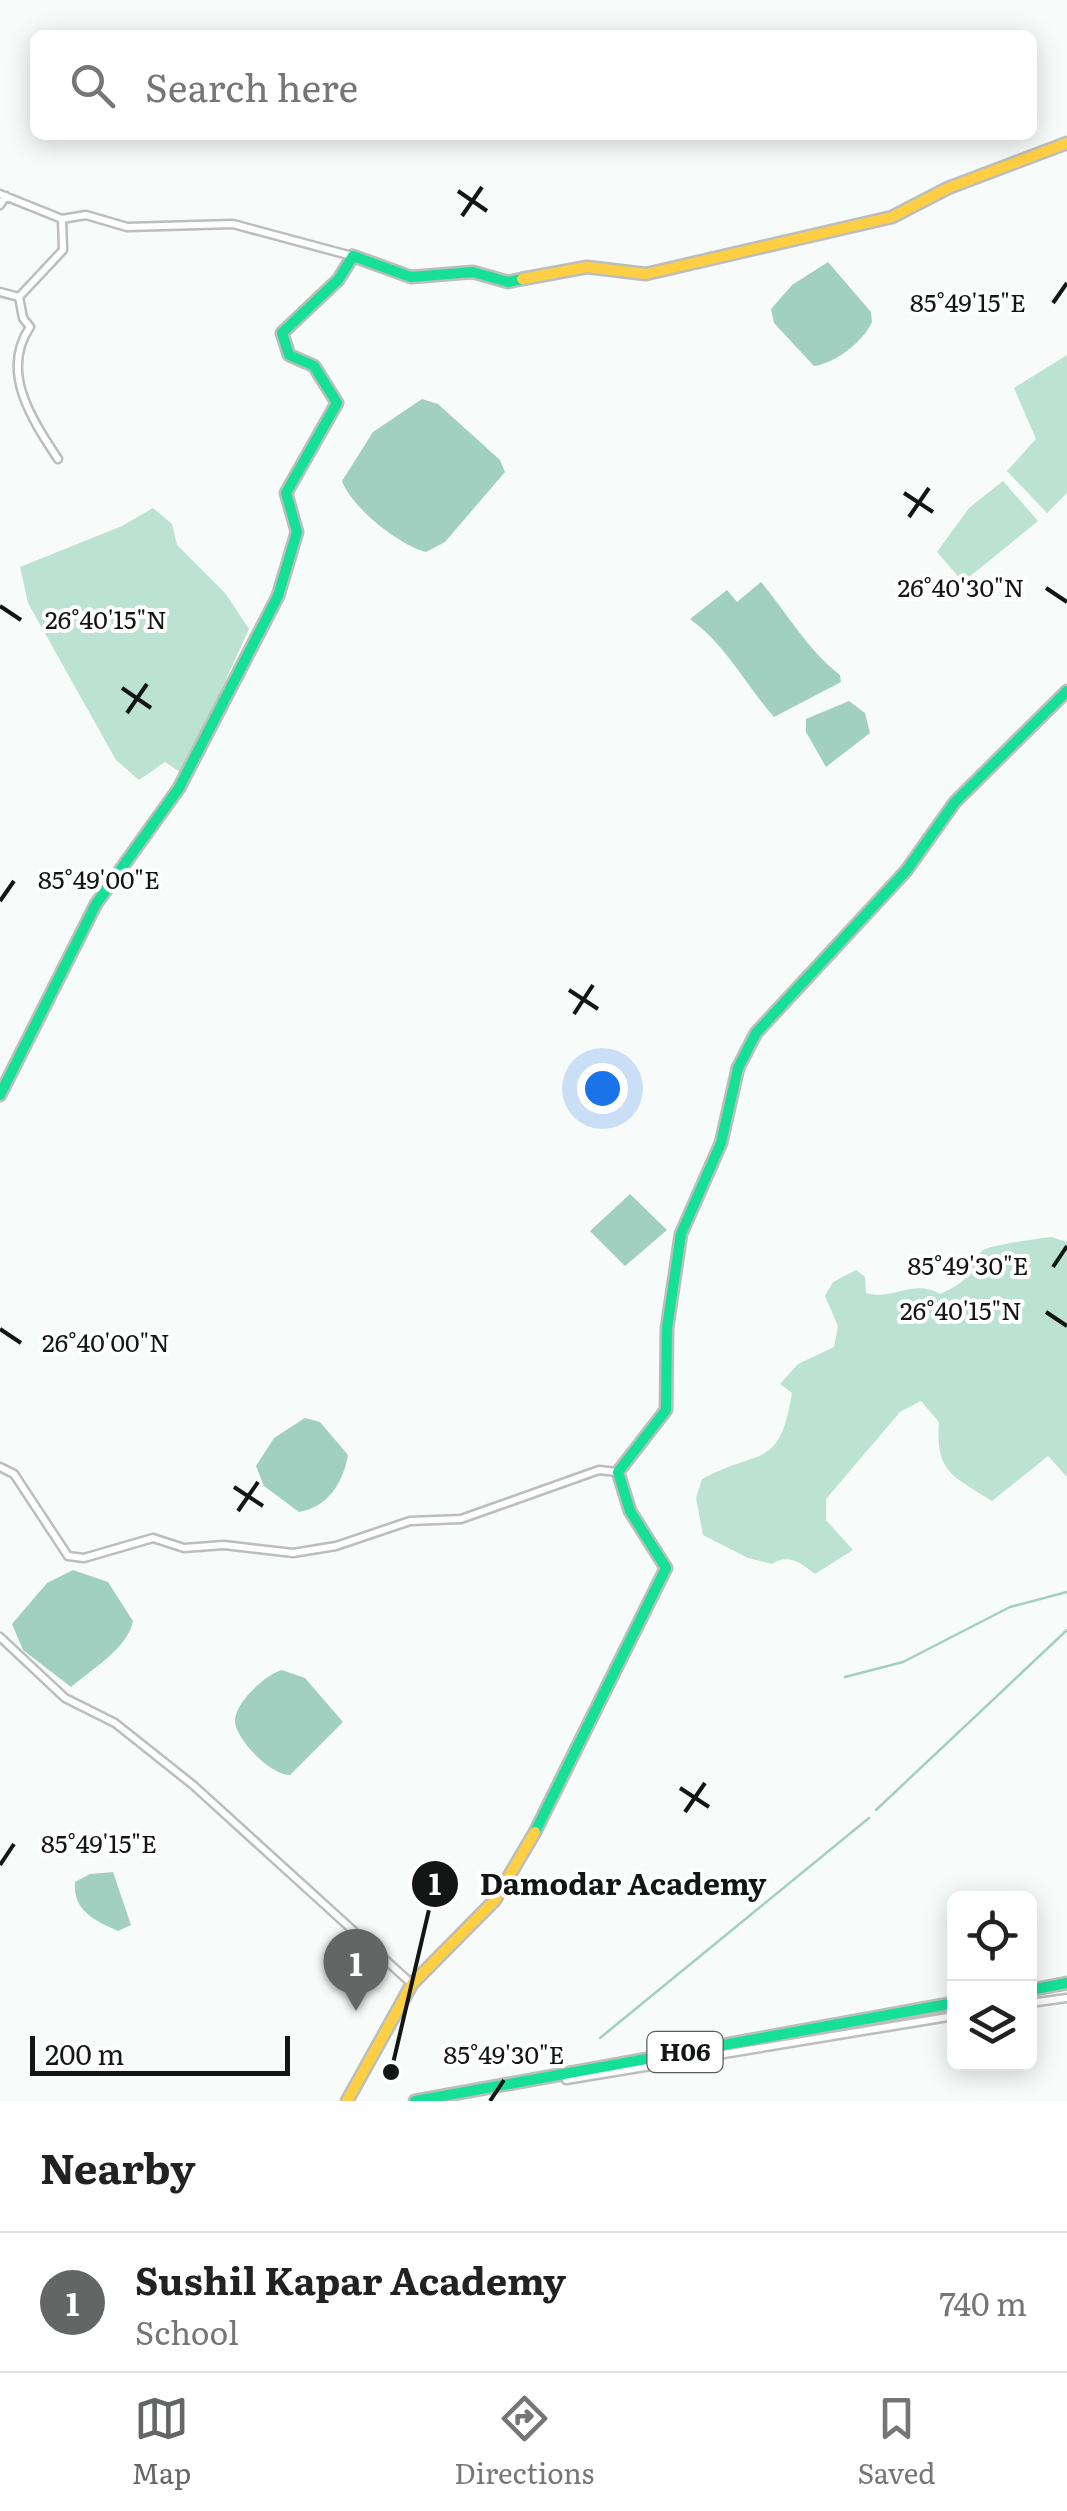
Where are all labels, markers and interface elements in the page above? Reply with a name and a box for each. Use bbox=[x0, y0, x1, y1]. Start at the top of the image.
search box bbox=[30, 30, 1037, 140]
text: Search here bbox=[145, 57, 358, 114]
icon: search bbox=[65, 58, 120, 113]
text: 85°49'15"E bbox=[910, 283, 1026, 320]
text: 26°40'30"N bbox=[898, 568, 1024, 605]
text: 26°40'15"N bbox=[45, 600, 167, 637]
text: 85°49'00"E bbox=[38, 860, 160, 897]
your location bbox=[577, 1063, 628, 1114]
text: 85°49'30"E bbox=[907, 1246, 1029, 1283]
text: 26°40'15"N bbox=[900, 1291, 1022, 1328]
text: 26°40'00"N bbox=[42, 1323, 170, 1360]
text: 85°49'15"E bbox=[41, 1824, 157, 1861]
callout: Damodar Academy bbox=[410, 1854, 786, 1914]
text: 1 bbox=[429, 1860, 441, 1904]
text: Damodar Academy bbox=[480, 1860, 767, 1904]
map controls bbox=[947, 1891, 1037, 2071]
button: locate bbox=[947, 1891, 1037, 1981]
pin: 1 bbox=[324, 1928, 388, 2011]
button: layers bbox=[947, 1981, 1037, 2071]
scale bar bbox=[30, 2031, 290, 2076]
text: 200 m bbox=[45, 2032, 124, 2074]
road number: H06 bbox=[648, 2032, 722, 2072]
text: 85°49'30"E bbox=[443, 2035, 565, 2072]
text: Nearby bbox=[40, 2135, 196, 2197]
text: Sushil Kapar Academy bbox=[135, 2250, 566, 2307]
text: 1 bbox=[66, 2278, 79, 2326]
text: 740 m bbox=[939, 2278, 1027, 2326]
text: School bbox=[135, 2307, 239, 2355]
tab: Map bbox=[132, 2391, 191, 2493]
tab: Directions bbox=[454, 2391, 594, 2493]
tab: Saved bbox=[857, 2391, 935, 2493]

